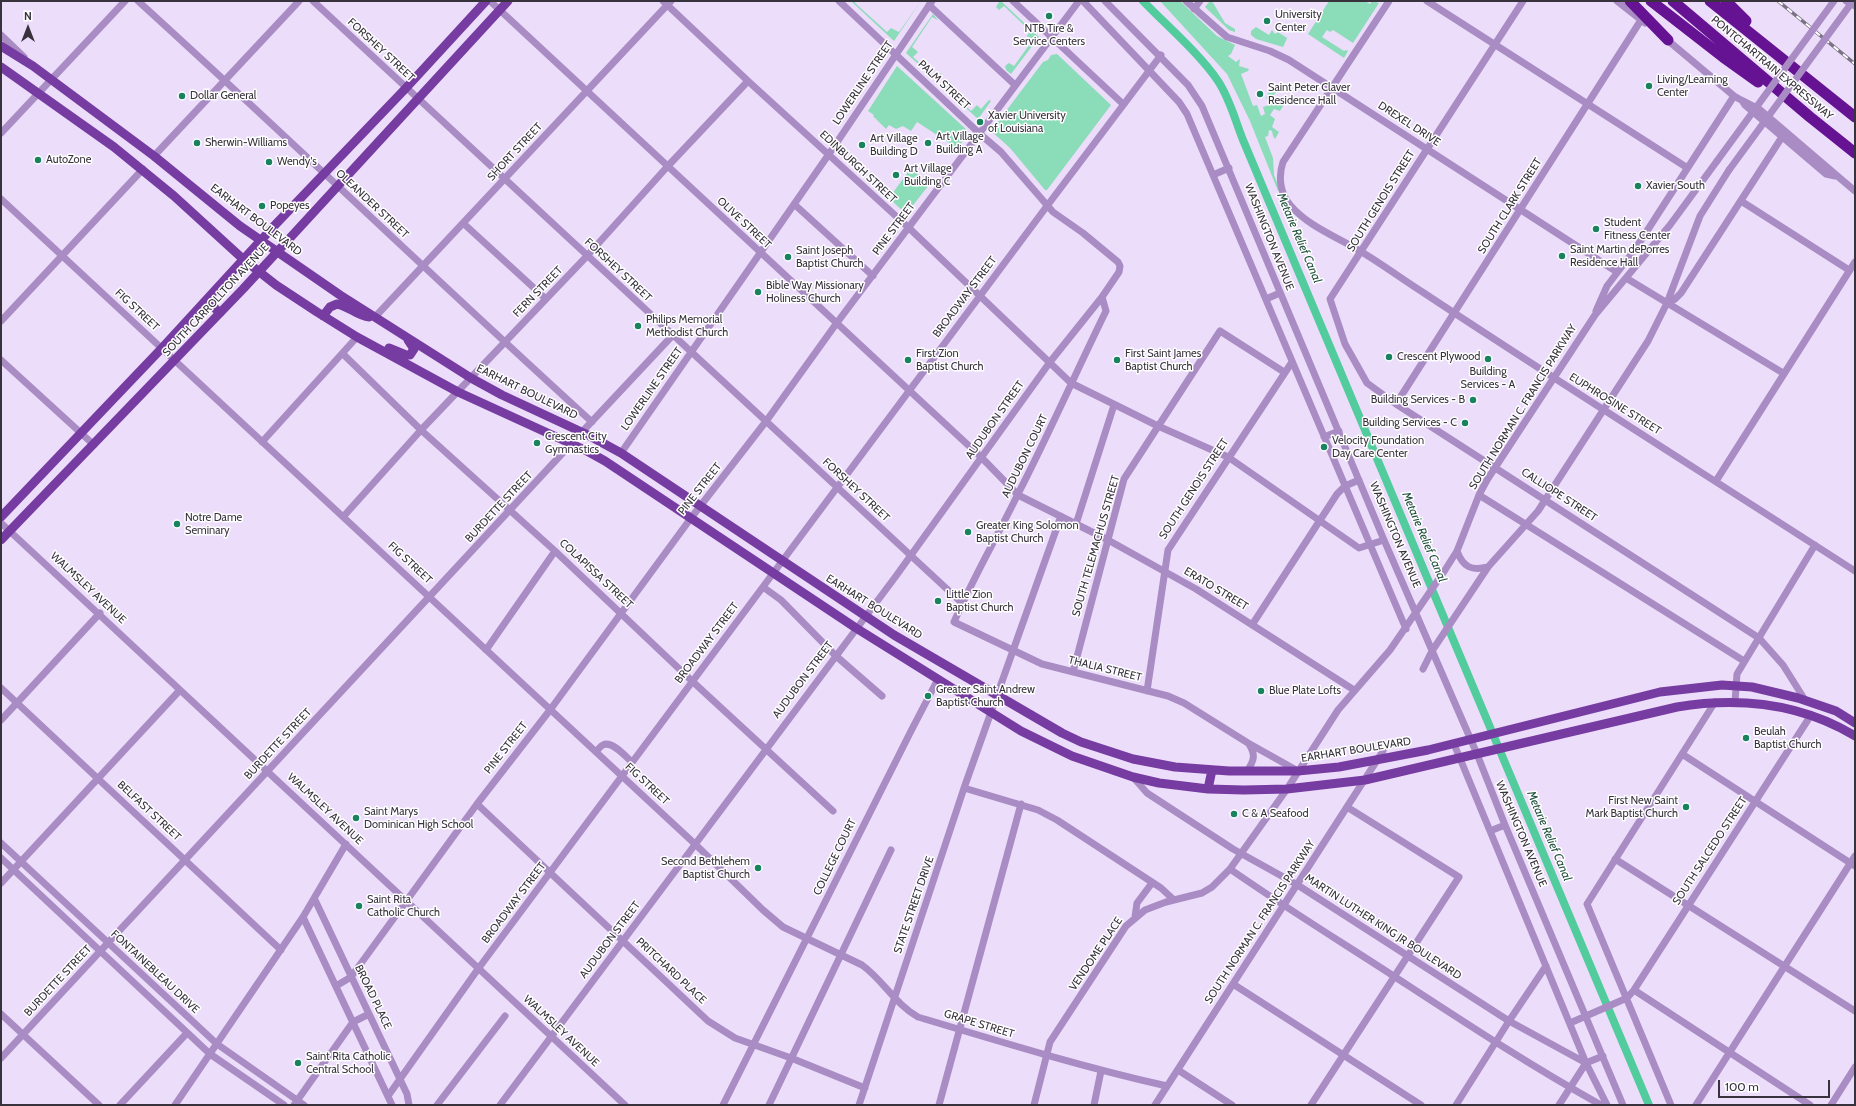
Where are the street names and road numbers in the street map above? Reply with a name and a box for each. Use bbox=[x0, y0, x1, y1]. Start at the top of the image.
street label: PONTCHARTRAIN EXPRESSWAY bbox=[1708, 13, 1836, 123]
street label: FORSHEY STREET bbox=[345, 16, 417, 84]
street label: LOWERLINE STREET bbox=[830, 39, 896, 127]
street label: PALM STREET bbox=[915, 57, 973, 113]
street label: DREXEL DRIVE bbox=[1375, 99, 1443, 149]
street label: SHORT STREET bbox=[485, 120, 545, 184]
street label: EDINBURGH STREET bbox=[817, 128, 899, 206]
street label: SOUTH GENOIS STREET bbox=[1344, 148, 1418, 254]
street label: SOUTH CLARK STREET bbox=[1475, 156, 1545, 256]
street label: OLEANDER STREET bbox=[333, 167, 411, 241]
street label: EARHART BOULEVARD bbox=[208, 181, 304, 259]
street label: WASHINGTON AVENUE bbox=[1242, 182, 1296, 292]
street label: OLIVE STREET bbox=[714, 195, 774, 251]
street label: PINE STREET bbox=[870, 200, 918, 258]
street label: FORSHEY STREET bbox=[582, 236, 654, 304]
street label: SOUTH CARROLLTON AVENUE bbox=[160, 241, 272, 359]
street label: BROADWAY STREET bbox=[930, 254, 1000, 340]
street label: FERN STREET bbox=[510, 264, 566, 320]
street label: FIG STREET bbox=[112, 286, 162, 334]
street label: SOUTH NORMAN C. FRANCIS PARKWAY bbox=[1466, 322, 1580, 492]
street label: LOWERLINE STREET bbox=[618, 345, 686, 433]
street label: EARHART BOULEVARD bbox=[474, 362, 580, 422]
street label: EUPHROSINE STREET bbox=[1567, 370, 1663, 438]
street label: AUDUBON STREET bbox=[963, 378, 1027, 462]
street label: AUDUBON COURT bbox=[999, 412, 1051, 500]
street label: SOUTH GENOIS STREET bbox=[1157, 436, 1231, 542]
street label: FORSHEY STREET bbox=[820, 456, 892, 524]
street label: PINE STREET bbox=[676, 460, 724, 518]
street label: CALLIOPE STREET bbox=[1519, 466, 1599, 524]
street label: BURDETTE STREET bbox=[463, 469, 535, 545]
street label: SOUTH TELEMACHUS STREET bbox=[1069, 474, 1123, 618]
street label: WASHINGTON AVENUE bbox=[1367, 480, 1423, 590]
street label: COLAPISSA STREET bbox=[557, 537, 635, 611]
street label: FIG STREET bbox=[385, 539, 435, 587]
street label: WALMSLEY AVENUE bbox=[47, 549, 129, 627]
street label: ERATO STREET bbox=[1182, 565, 1250, 613]
street label: EARHART BOULEVARD bbox=[823, 572, 925, 642]
street label: BROADWAY STREET bbox=[672, 600, 742, 686]
street label: AUDUBON STREET bbox=[770, 639, 836, 721]
street label: THALIA STREET bbox=[1067, 654, 1143, 684]
street label: BURDETTE STREET bbox=[242, 706, 314, 782]
street label: PINE STREET bbox=[482, 719, 530, 777]
street label: EARHART BOULEVARD bbox=[1300, 735, 1412, 765]
street label: FIG STREET bbox=[622, 760, 672, 808]
street label: WALMSLEY AVENUE bbox=[284, 770, 366, 848]
street label: BELFAST STREET bbox=[115, 778, 183, 844]
street label: WASHINGTON AVENUE bbox=[1493, 779, 1549, 889]
street label: SOUTH SALCEDO STREET bbox=[1670, 794, 1750, 908]
street label: COLLEGE COURT bbox=[811, 817, 859, 897]
street label: SOUTH NORMAN C. FRANCIS PARKWAY bbox=[1202, 838, 1318, 1006]
street label: STATE STREET DRIVE bbox=[891, 855, 937, 955]
street label: BROADWAY STREET bbox=[479, 860, 549, 946]
street label: MARTIN LUTHER KING JR BOULEVARD bbox=[1302, 871, 1464, 983]
street label: AUDUBON STREET bbox=[577, 899, 643, 981]
street label: VENDOME PLACE bbox=[1067, 915, 1125, 993]
street label: FONTAINEBLEAU DRIVE bbox=[108, 928, 202, 1016]
street label: PRITCHARD PLACE bbox=[633, 935, 709, 1007]
street label: BURDETTE STREET bbox=[22, 943, 94, 1019]
street label: BROAD PLACE bbox=[352, 963, 394, 1031]
street label: WALMSLEY AVENUE bbox=[520, 992, 602, 1070]
street label: GRAPE STREET bbox=[942, 1007, 1016, 1041]

